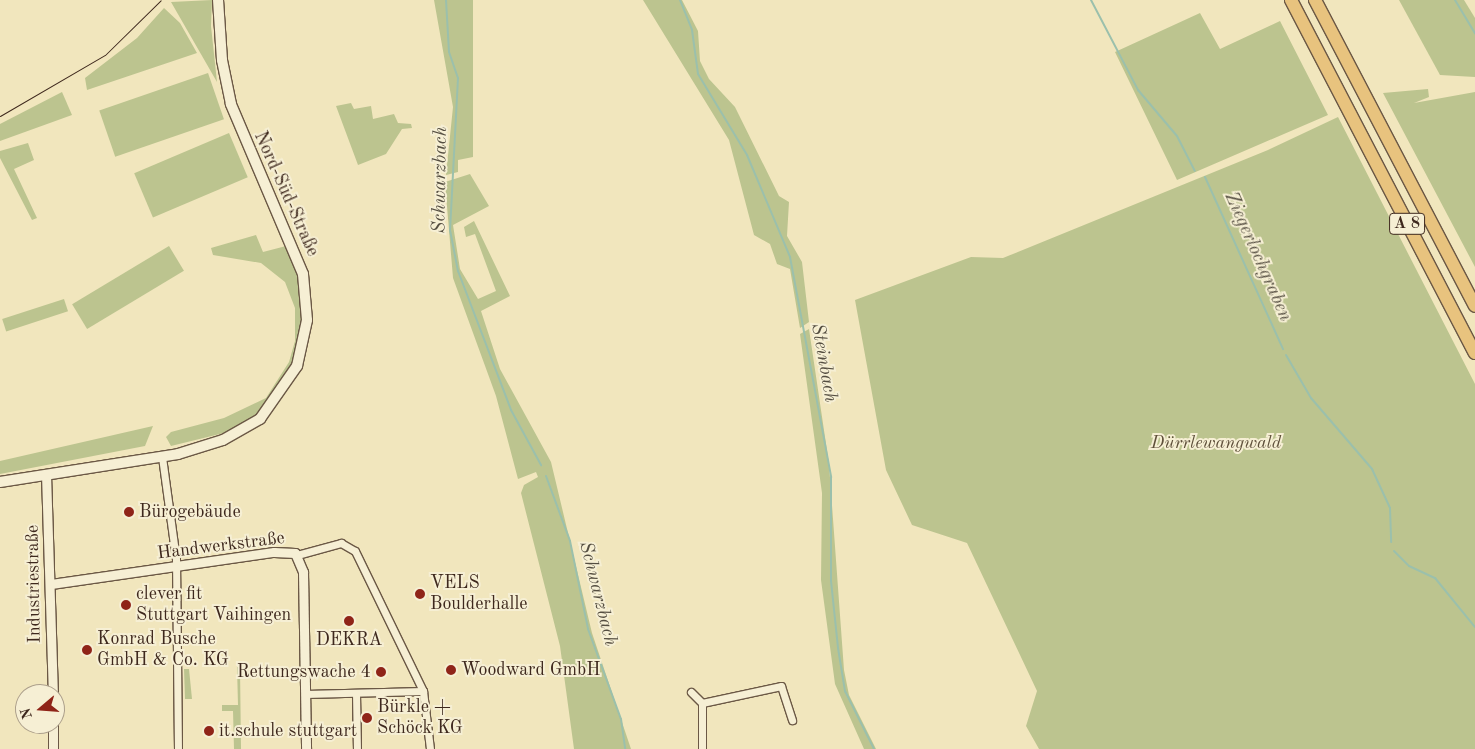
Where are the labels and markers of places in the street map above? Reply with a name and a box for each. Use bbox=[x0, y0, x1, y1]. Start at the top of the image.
place label: Bürogebäude bbox=[139, 501, 241, 523]
marker: Bürogebäude bbox=[123, 506, 135, 518]
place label: VELS Boulderhalle bbox=[430, 573, 528, 616]
place label: clever fit Stuttgart Vaihingen bbox=[136, 584, 291, 626]
marker: VELS Boulderhalle bbox=[414, 588, 426, 600]
marker: clever fit Stuttgart Vaihingen bbox=[120, 599, 132, 611]
marker: DEKRA bbox=[343, 615, 355, 627]
place label: Konrad Busche GmbH & Co. KG bbox=[97, 629, 229, 672]
place label: DEKRA bbox=[316, 629, 382, 651]
marker: Konrad Busche GmbH & Co. KG bbox=[81, 644, 93, 656]
place label: Woodward GmbH bbox=[461, 659, 600, 681]
place label: Rettungswache 4 bbox=[237, 661, 371, 683]
marker: Woodward GmbH bbox=[445, 664, 457, 676]
marker: Rettungswache 4 bbox=[375, 666, 387, 678]
place label: Bürkle + Schöck KG bbox=[377, 697, 463, 740]
marker: Bürkle + Schöck KG bbox=[361, 712, 373, 724]
place label: it.schule stuttgart bbox=[219, 720, 357, 742]
marker: it.schule stuttgart bbox=[203, 725, 215, 737]

